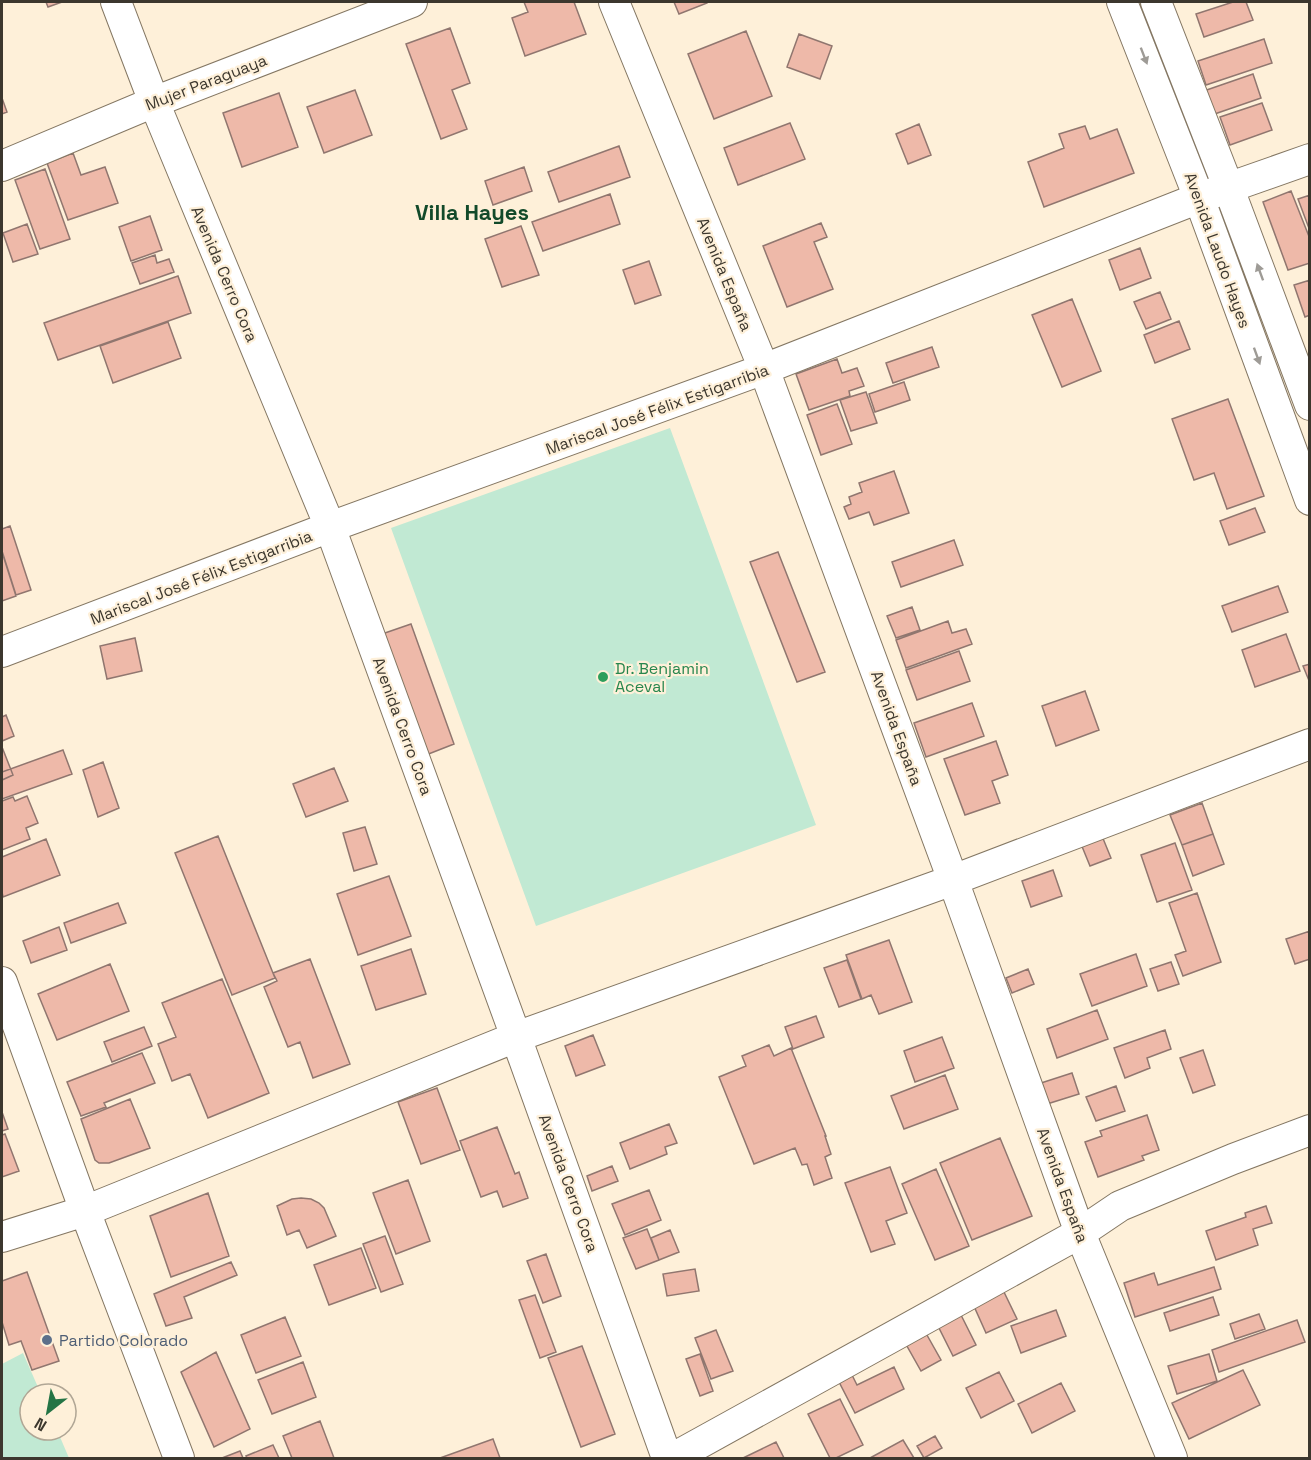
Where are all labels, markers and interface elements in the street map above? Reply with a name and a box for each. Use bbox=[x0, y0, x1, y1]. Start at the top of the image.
one-way arrow bbox=[1139, 47, 1149, 65]
street label: Mujer Paraguaya bbox=[142, 50, 270, 115]
street label: Avenida Laudo Hayes bbox=[1180, 170, 1255, 331]
district label: Villa Hayes bbox=[415, 198, 529, 226]
street label: Avenida Cerro Cora bbox=[186, 203, 263, 345]
street label: Avenida España bbox=[692, 214, 757, 334]
one-way arrow bbox=[1255, 263, 1264, 281]
one-way arrow bbox=[1253, 347, 1262, 365]
street label: Mariscal José Félix Estigarribia bbox=[543, 359, 772, 460]
street label: Mariscal José Félix Estigarribia bbox=[87, 525, 315, 630]
street label: Avenida Cerro Cora bbox=[368, 654, 437, 798]
place label: Dr. Benjamin Aceval bbox=[615, 658, 709, 697]
street label: Avenida España bbox=[866, 668, 927, 789]
marker: Dr. Benjamin Aceval bbox=[596, 670, 610, 684]
street label: Avenida Cerro Cora bbox=[534, 1111, 603, 1255]
street label: Avenida España bbox=[1032, 1125, 1093, 1246]
place label: Partido Colorado bbox=[59, 1330, 188, 1351]
marker: Partido Colorado bbox=[40, 1333, 54, 1347]
north arrow bbox=[18, 1382, 78, 1442]
text: N bbox=[31, 1413, 51, 1436]

